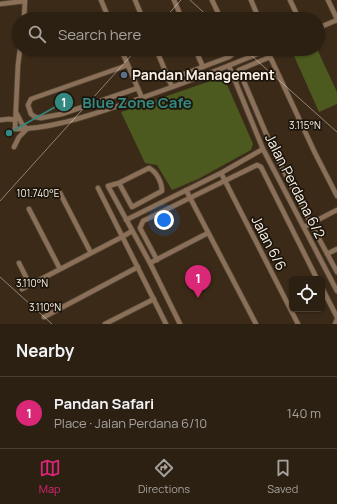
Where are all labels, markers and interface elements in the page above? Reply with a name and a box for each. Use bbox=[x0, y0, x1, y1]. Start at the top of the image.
search box bbox=[12, 12, 325, 56]
icon: search bbox=[26, 23, 48, 45]
text: Search here bbox=[58, 24, 141, 45]
place label: Pandan Management bbox=[132, 65, 275, 84]
marker: Pandan Management bbox=[119, 70, 129, 80]
callout: Blue Zone Cafe bbox=[54, 89, 200, 116]
text: Blue Zone Cafe bbox=[82, 92, 192, 113]
text: 1 bbox=[61, 94, 67, 111]
text: 3.115°N bbox=[289, 118, 321, 132]
street label: Jalan Perdana 6/2 bbox=[261, 130, 330, 241]
text: 101.740°E bbox=[17, 186, 60, 200]
your location bbox=[154, 210, 174, 230]
street label: Jalan 6/6 bbox=[248, 212, 291, 273]
pin: 1 bbox=[185, 265, 211, 298]
text: 3.110°N bbox=[16, 276, 48, 290]
map controls bbox=[289, 276, 325, 312]
button: locate bbox=[289, 276, 325, 312]
text: 3.110°N bbox=[29, 300, 61, 314]
text: Nearby bbox=[16, 339, 74, 362]
text: Pandan Safari bbox=[54, 393, 154, 414]
text: 1 bbox=[26, 404, 32, 422]
text: 140 m bbox=[287, 404, 321, 422]
text: Place · Jalan Perdana 6/10 bbox=[54, 414, 207, 432]
tab: Map bbox=[39, 457, 61, 496]
tab: Directions bbox=[138, 457, 190, 496]
tab: Saved bbox=[267, 457, 298, 496]

